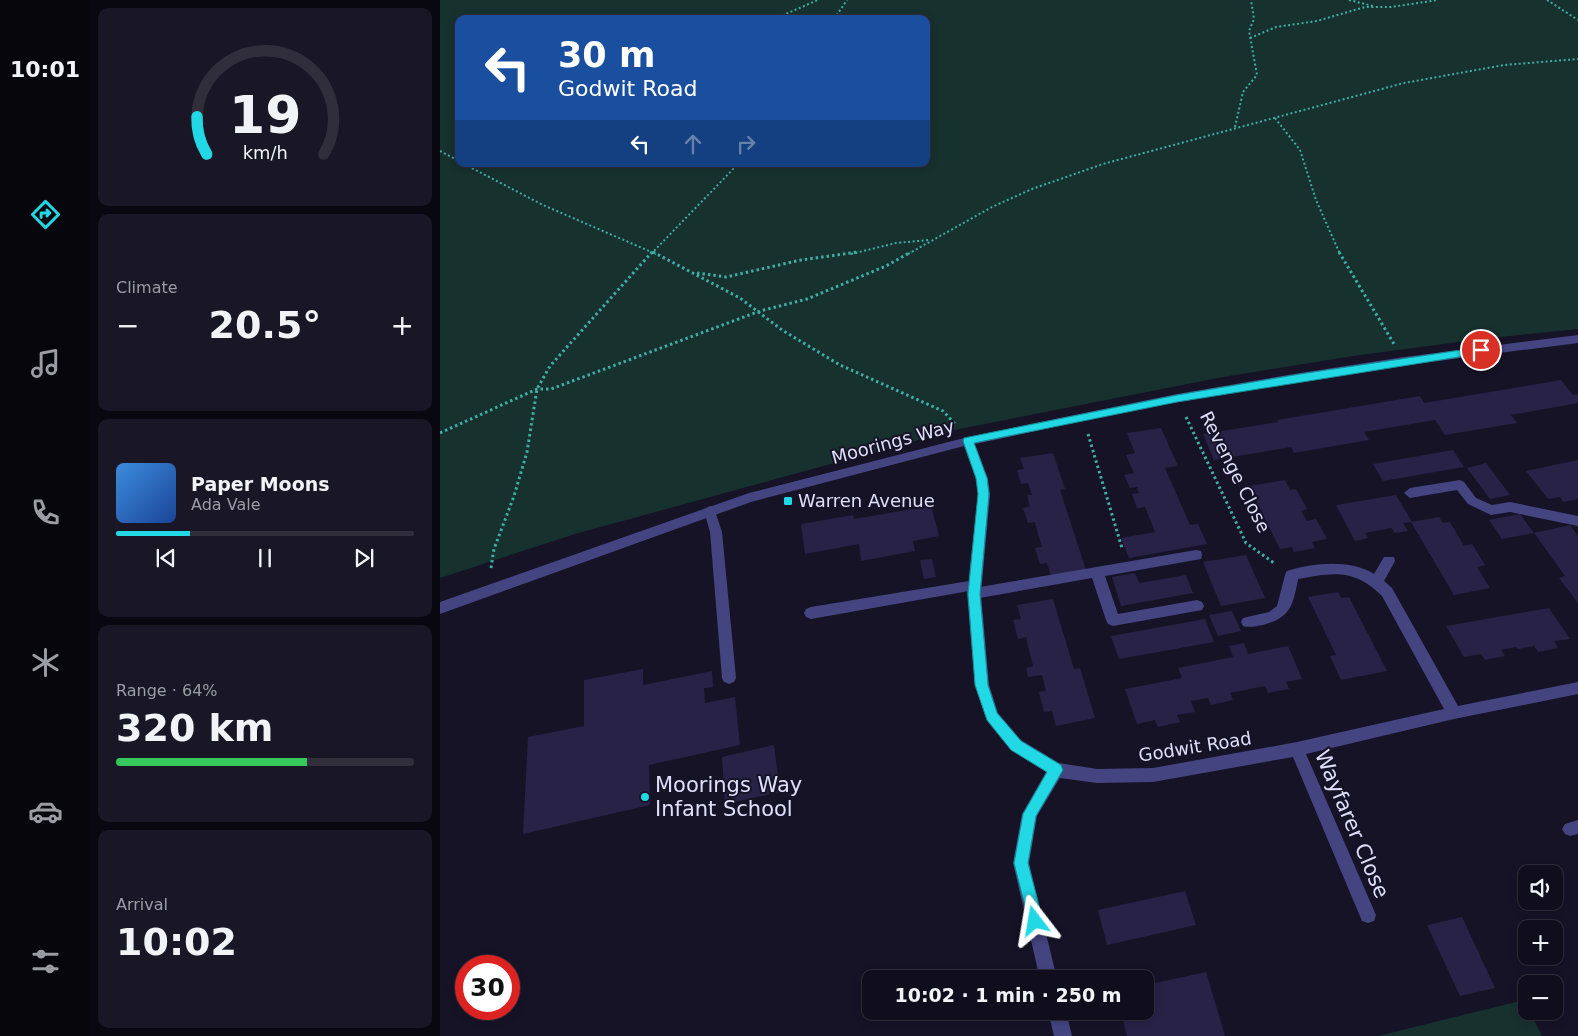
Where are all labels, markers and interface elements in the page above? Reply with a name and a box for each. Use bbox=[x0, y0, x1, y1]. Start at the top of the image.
icon: left bbox=[475, 35, 540, 100]
text: 30 m bbox=[558, 35, 655, 75]
text: 10:01 bbox=[10, 57, 80, 82]
text: Godwit Road bbox=[558, 76, 697, 101]
text: 19 bbox=[229, 85, 301, 145]
icon: left bbox=[626, 130, 654, 158]
icon: ahead bbox=[679, 130, 707, 158]
icon: right bbox=[732, 130, 760, 158]
text: km/h bbox=[242, 142, 288, 163]
icon: directions bbox=[28, 197, 63, 232]
text: Climate bbox=[116, 278, 178, 297]
text: 20.5° bbox=[209, 303, 321, 347]
text: − bbox=[116, 309, 139, 342]
text: + bbox=[391, 309, 414, 342]
pin bbox=[1460, 329, 1502, 371]
icon: arrive bbox=[1467, 336, 1495, 364]
icon: music bbox=[28, 346, 63, 381]
street label: Revenge Close bbox=[1196, 408, 1275, 536]
street label: Moorings Way bbox=[829, 415, 957, 468]
text: Paper Moons bbox=[191, 473, 330, 495]
place label: Warren Avenue bbox=[798, 490, 935, 511]
icon: phone bbox=[28, 495, 63, 530]
text: Ada Vale bbox=[191, 495, 261, 514]
marker: Warren Avenue bbox=[782, 495, 794, 507]
icon: previous bbox=[152, 544, 180, 572]
icon: pause bbox=[251, 544, 279, 572]
icon: next bbox=[350, 544, 378, 572]
icon: climate bbox=[28, 645, 63, 680]
text: Range · 64% bbox=[116, 681, 218, 700]
text: 320 km bbox=[116, 706, 273, 750]
street label: Godwit Road bbox=[1137, 727, 1253, 766]
street label: Wayfarer Close bbox=[1310, 746, 1394, 902]
place label: Moorings Way Infant School bbox=[655, 773, 802, 821]
marker: Moorings Way Infant School bbox=[639, 791, 651, 803]
icon: car bbox=[28, 794, 63, 829]
map controls bbox=[1518, 865, 1563, 1020]
button: sound bbox=[1518, 865, 1563, 910]
position arrow bbox=[1008, 894, 1060, 946]
text: Arrival bbox=[116, 895, 168, 914]
text: 10:02 bbox=[116, 920, 237, 964]
button: + bbox=[1518, 920, 1563, 965]
icon: filters bbox=[28, 944, 63, 979]
speed limit sign: 30 bbox=[455, 955, 520, 1020]
button: − bbox=[1518, 975, 1563, 1020]
text: 10:02 · 1 min · 250 m bbox=[894, 984, 1122, 1006]

